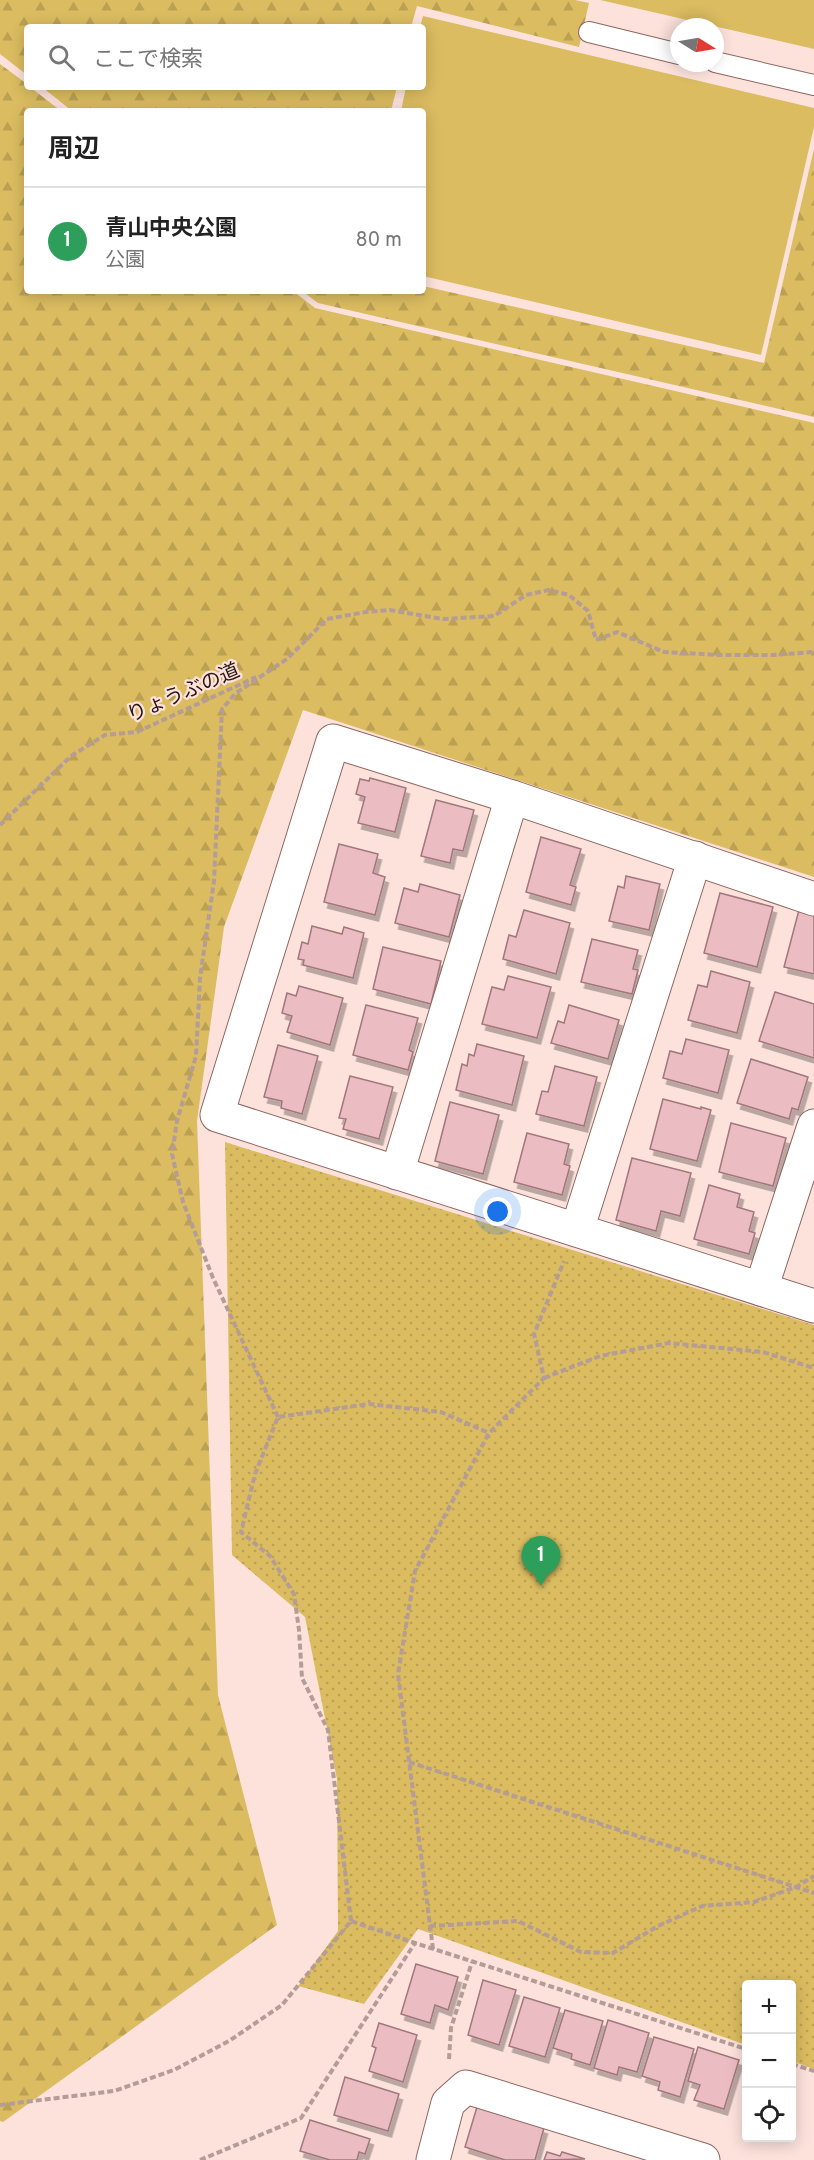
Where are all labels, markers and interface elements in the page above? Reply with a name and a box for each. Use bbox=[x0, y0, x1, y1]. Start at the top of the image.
north arrow bbox=[670, 18, 724, 72]
search box bbox=[24, 24, 426, 90]
icon: search bbox=[45, 41, 78, 74]
text: ここで検索 bbox=[93, 47, 203, 74]
text: 周辺 bbox=[48, 134, 100, 167]
text: 青山中央公園 bbox=[105, 216, 237, 243]
text: 1 bbox=[64, 228, 72, 254]
text: 80 m bbox=[356, 228, 402, 254]
text: 公園 bbox=[105, 248, 145, 274]
street label: りょうぶの道 bbox=[123, 658, 244, 729]
your location bbox=[483, 1197, 512, 1226]
pin: 1 bbox=[522, 1536, 560, 1586]
map controls bbox=[742, 1980, 796, 2142]
button: + bbox=[742, 1980, 796, 2034]
button: − bbox=[742, 2034, 796, 2088]
button: locate bbox=[742, 2088, 796, 2142]

